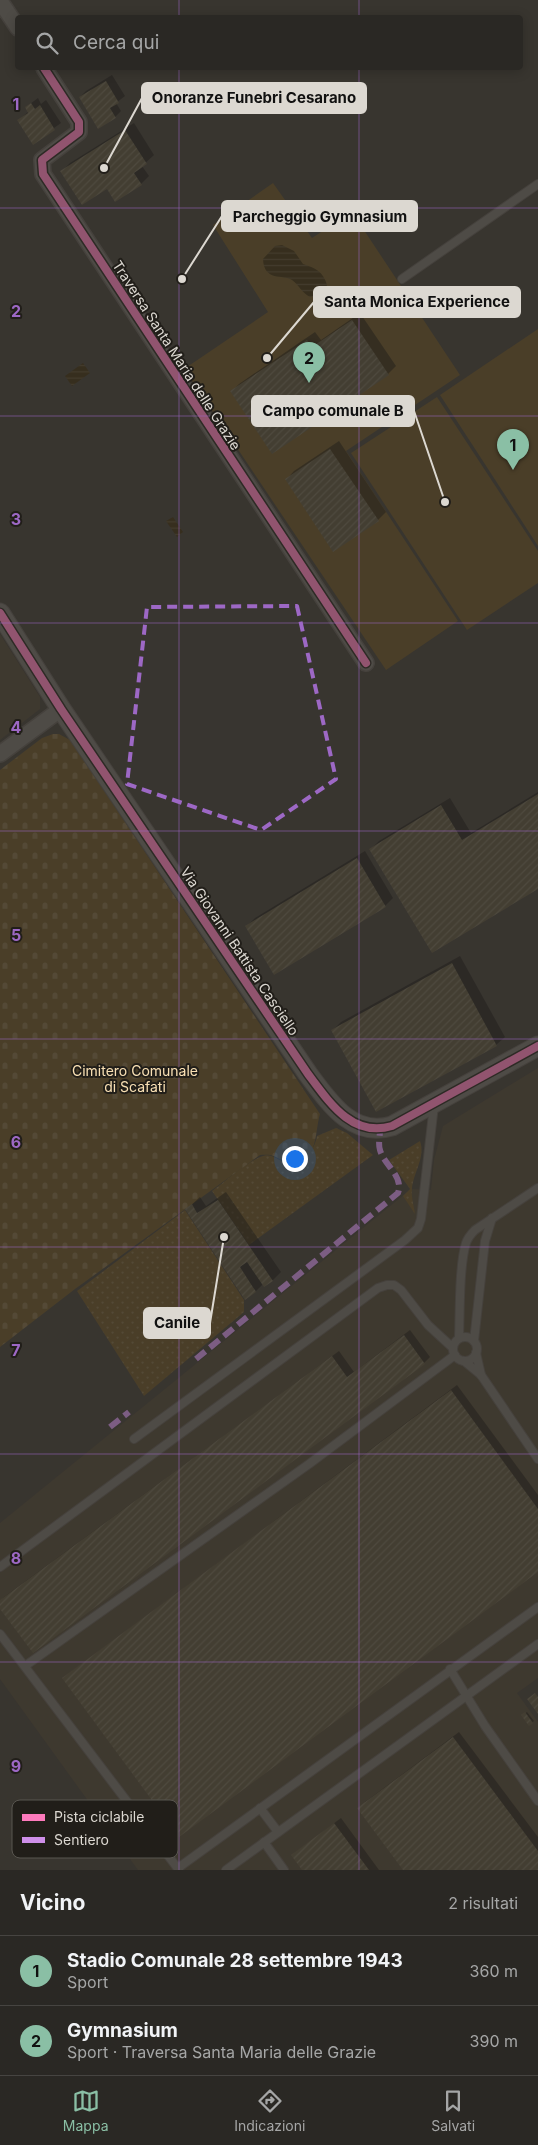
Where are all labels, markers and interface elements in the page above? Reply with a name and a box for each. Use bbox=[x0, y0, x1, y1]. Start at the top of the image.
search box bbox=[15, 15, 523, 70]
icon: search bbox=[33, 29, 61, 57]
text: Cerca qui bbox=[73, 31, 159, 54]
callout: Onoranze Funebri Cesarano bbox=[142, 83, 366, 113]
text: Onoranze Funebri Cesarano bbox=[152, 88, 356, 107]
text: 1 bbox=[13, 94, 19, 114]
callout: Parcheggio Gymnasium bbox=[222, 201, 417, 231]
text: Parcheggio Gymnasium bbox=[233, 207, 407, 226]
street label: Traversa Santa Maria delle Grazie bbox=[109, 257, 245, 453]
callout: Santa Monica Experience bbox=[314, 287, 520, 317]
text: Santa Monica Experience bbox=[324, 292, 510, 311]
text: 2 bbox=[11, 301, 21, 321]
pin: 2 bbox=[293, 342, 325, 383]
callout: Campo comunale B bbox=[252, 396, 414, 426]
text: Campo comunale B bbox=[262, 401, 404, 420]
pin: 1 bbox=[497, 429, 529, 470]
text: 3 bbox=[11, 509, 21, 529]
text: 4 bbox=[11, 717, 22, 737]
street label: Via Giovanni Battista Casciello bbox=[177, 864, 303, 1038]
text: 5 bbox=[11, 925, 21, 945]
park label: Cimitero Comunale di Scafati bbox=[72, 1062, 198, 1095]
text: 6 bbox=[11, 1132, 21, 1152]
your location bbox=[282, 1146, 308, 1172]
callout: Canile bbox=[144, 1308, 210, 1338]
text: Canile bbox=[154, 1313, 200, 1332]
text: 7 bbox=[11, 1340, 21, 1360]
text: 8 bbox=[11, 1548, 21, 1568]
text: 9 bbox=[11, 1756, 21, 1776]
legend bbox=[12, 1800, 178, 1858]
text: Pista ciclabile bbox=[54, 1808, 144, 1825]
text: Sentiero bbox=[54, 1831, 109, 1848]
text: Vicino bbox=[20, 1890, 85, 1915]
text: 2 risultati bbox=[448, 1893, 518, 1913]
text: Stadio Comunale 28 settembre 1943 bbox=[67, 1949, 403, 1972]
text: 1 bbox=[33, 1961, 39, 1981]
text: 360 m bbox=[470, 1961, 518, 1981]
text: Sport bbox=[67, 1972, 108, 1992]
text: Gymnasium bbox=[67, 2019, 178, 2042]
text: 2 bbox=[31, 2031, 41, 2051]
text: 390 m bbox=[470, 2031, 518, 2051]
text: Sport · Traversa Santa Maria delle Grazie bbox=[67, 2042, 376, 2062]
tab: Mappa bbox=[63, 2087, 109, 2134]
tab: Indicazioni bbox=[234, 2087, 305, 2134]
tab: Salvati bbox=[431, 2087, 475, 2134]

